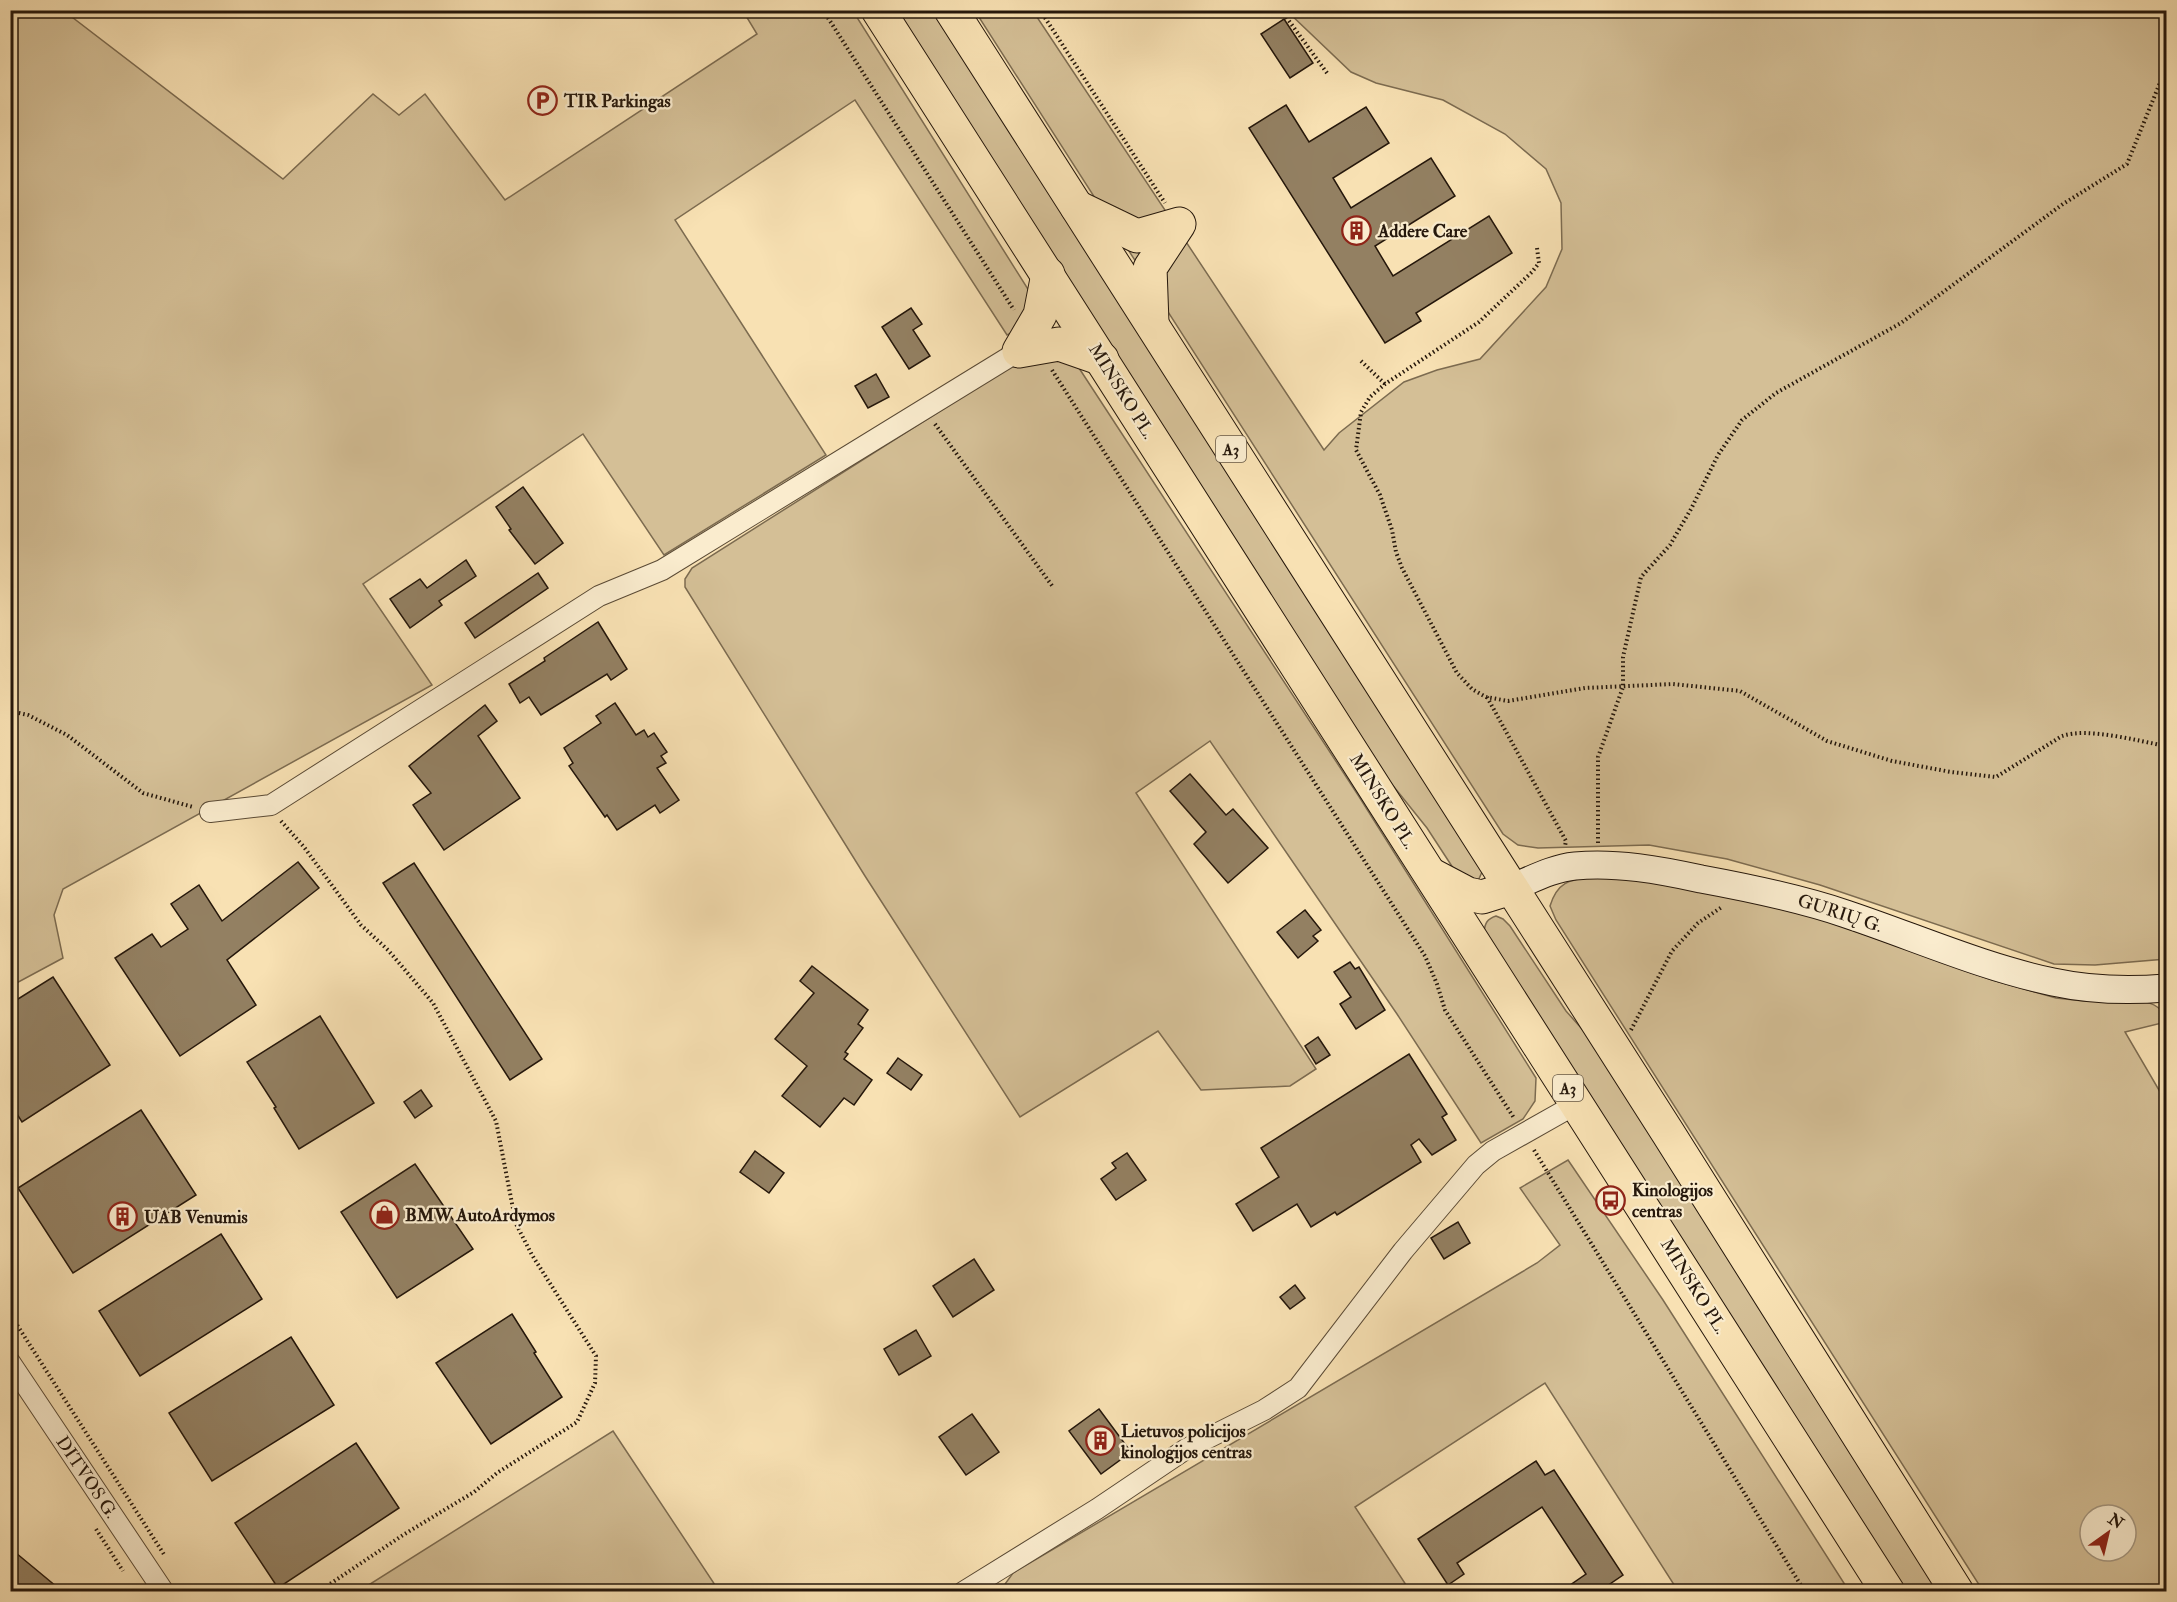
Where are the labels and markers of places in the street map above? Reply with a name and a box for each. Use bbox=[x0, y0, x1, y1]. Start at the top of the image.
parking icon: TIR Parkingas bbox=[527, 85, 559, 117]
place label: TIR Parkingas bbox=[563, 90, 671, 113]
building icon: Addere Care bbox=[1341, 215, 1373, 247]
place label: Addere Care bbox=[1377, 220, 1468, 243]
place label: Kinologijos centras bbox=[1632, 1179, 1713, 1223]
bus stop icon: Kinologijos centras bbox=[1595, 1184, 1627, 1216]
shop icon: BMW AutoArdymos bbox=[368, 1199, 400, 1231]
building icon: UAB Venumis bbox=[107, 1201, 139, 1233]
place label: BMW AutoArdymos bbox=[405, 1204, 555, 1227]
place label: UAB Venumis bbox=[144, 1206, 248, 1229]
place label: Lietuvos policijos kinologijos centras bbox=[1120, 1420, 1252, 1464]
building icon: Lietuvos policijos kinologijos centras bbox=[1084, 1425, 1116, 1457]

